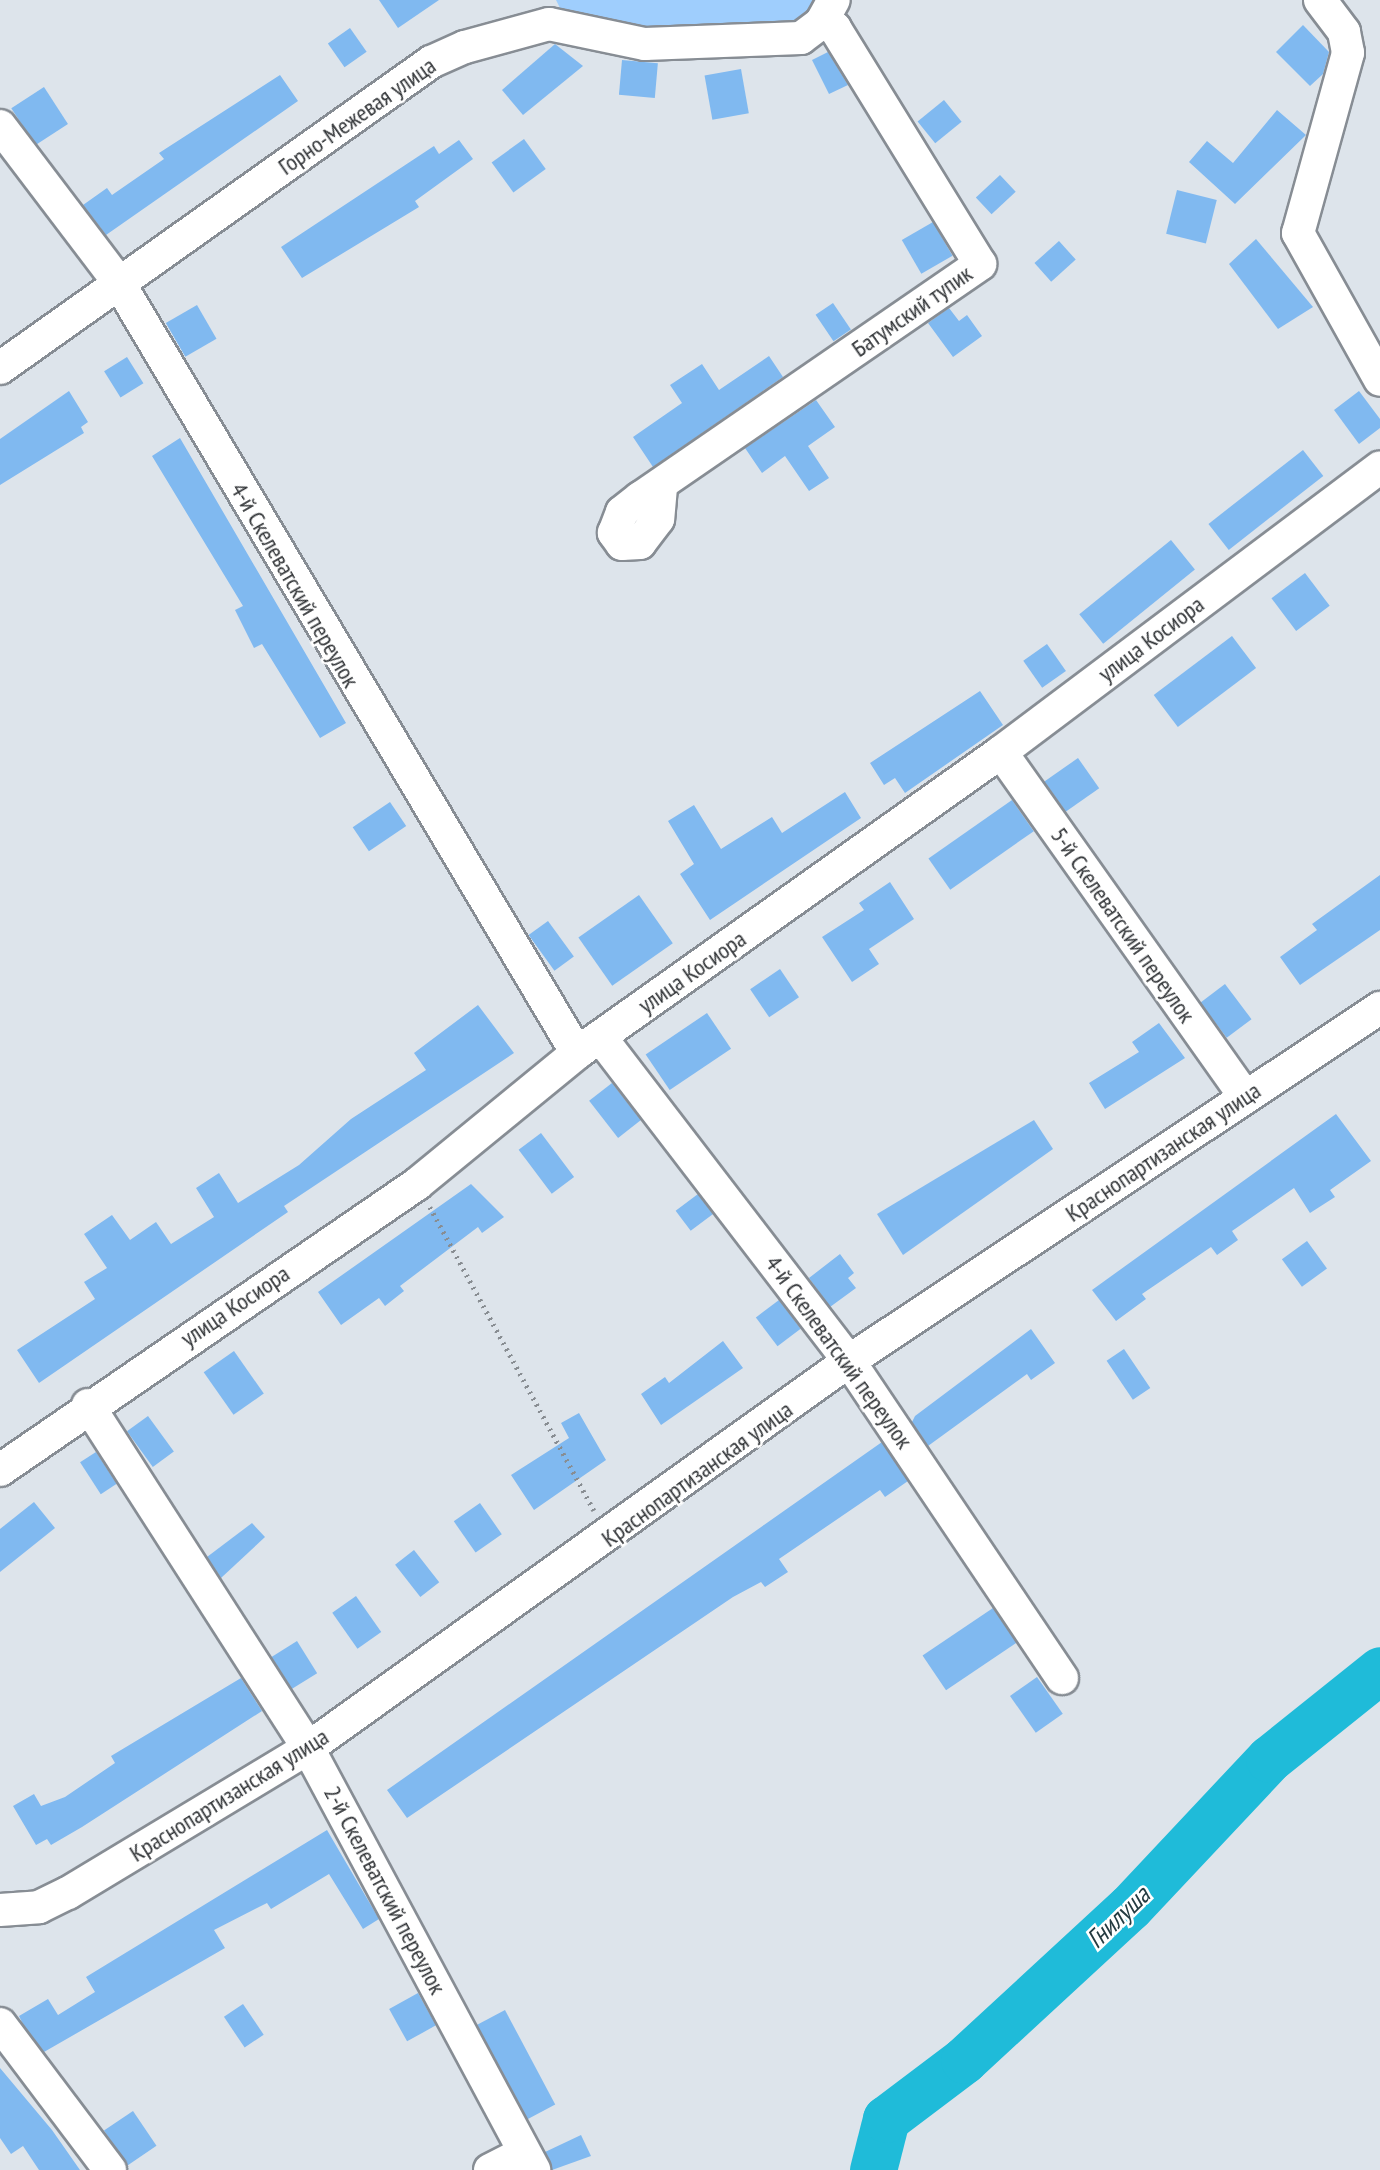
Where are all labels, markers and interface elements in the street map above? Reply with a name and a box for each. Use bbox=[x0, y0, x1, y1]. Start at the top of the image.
street label: Горно-Межевая улица bbox=[273, 51, 441, 181]
street label: Батумский тупик bbox=[846, 259, 978, 363]
street label: 4-й Скелеватский переулок bbox=[225, 477, 365, 693]
street label: улица Косиора bbox=[1092, 590, 1210, 688]
street label: 5-й Скелеватский переулок bbox=[1045, 822, 1201, 1028]
street label: улица Косиора bbox=[633, 924, 751, 1020]
street label: Краснопартизанская улица bbox=[1060, 1076, 1266, 1228]
street label: 4-й Скелеватский переулок bbox=[759, 1250, 919, 1454]
street label: улица Косиора bbox=[175, 1259, 295, 1353]
street label: Краснопартизанская улица bbox=[596, 1395, 798, 1553]
street label: Краснопартизанская улица bbox=[124, 1722, 334, 1868]
street label: 2-й Скелеватский переулок bbox=[318, 1781, 452, 1999]
water label: Гнилуша bbox=[1080, 1879, 1156, 1955]

